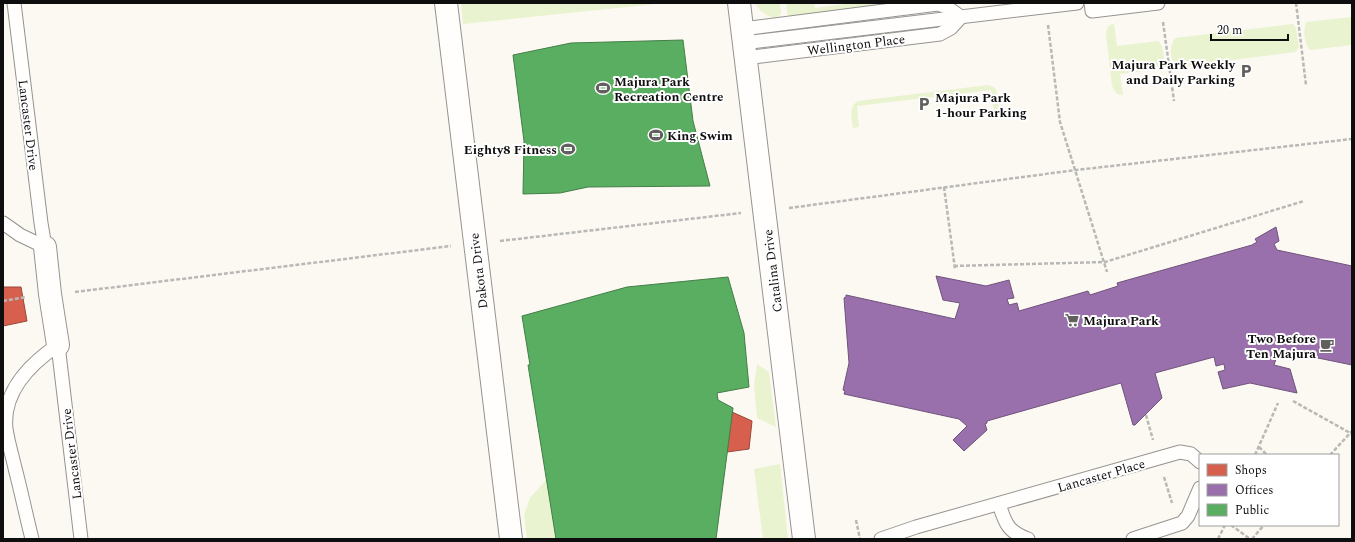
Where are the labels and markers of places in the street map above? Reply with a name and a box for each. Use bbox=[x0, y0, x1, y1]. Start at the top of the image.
place label: Majura Park Weekly and Daily Parking bbox=[1111, 55, 1236, 90]
parking icon: Majura Park Weekly and Daily Parking bbox=[1238, 63, 1254, 79]
place label: Majura Park Recreation Centre bbox=[614, 72, 723, 107]
sports icon: Majura Park Recreation Centre bbox=[595, 80, 611, 96]
place label: Majura Park 1-hour Parking bbox=[935, 88, 1027, 123]
parking icon: Majura Park 1-hour Parking bbox=[916, 96, 932, 112]
place label: King Swim bbox=[667, 126, 733, 146]
sports icon: King Swim bbox=[648, 127, 664, 143]
place label: Eighty8 Fitness bbox=[464, 140, 557, 160]
sports icon: Eighty8 Fitness bbox=[560, 141, 576, 157]
place label: Majura Park bbox=[1083, 311, 1159, 331]
supermarket icon: Majura Park bbox=[1064, 312, 1080, 328]
place label: Two Before Ten Majura bbox=[1246, 329, 1316, 364]
cafe icon: Two Before Ten Majura bbox=[1319, 337, 1335, 353]

